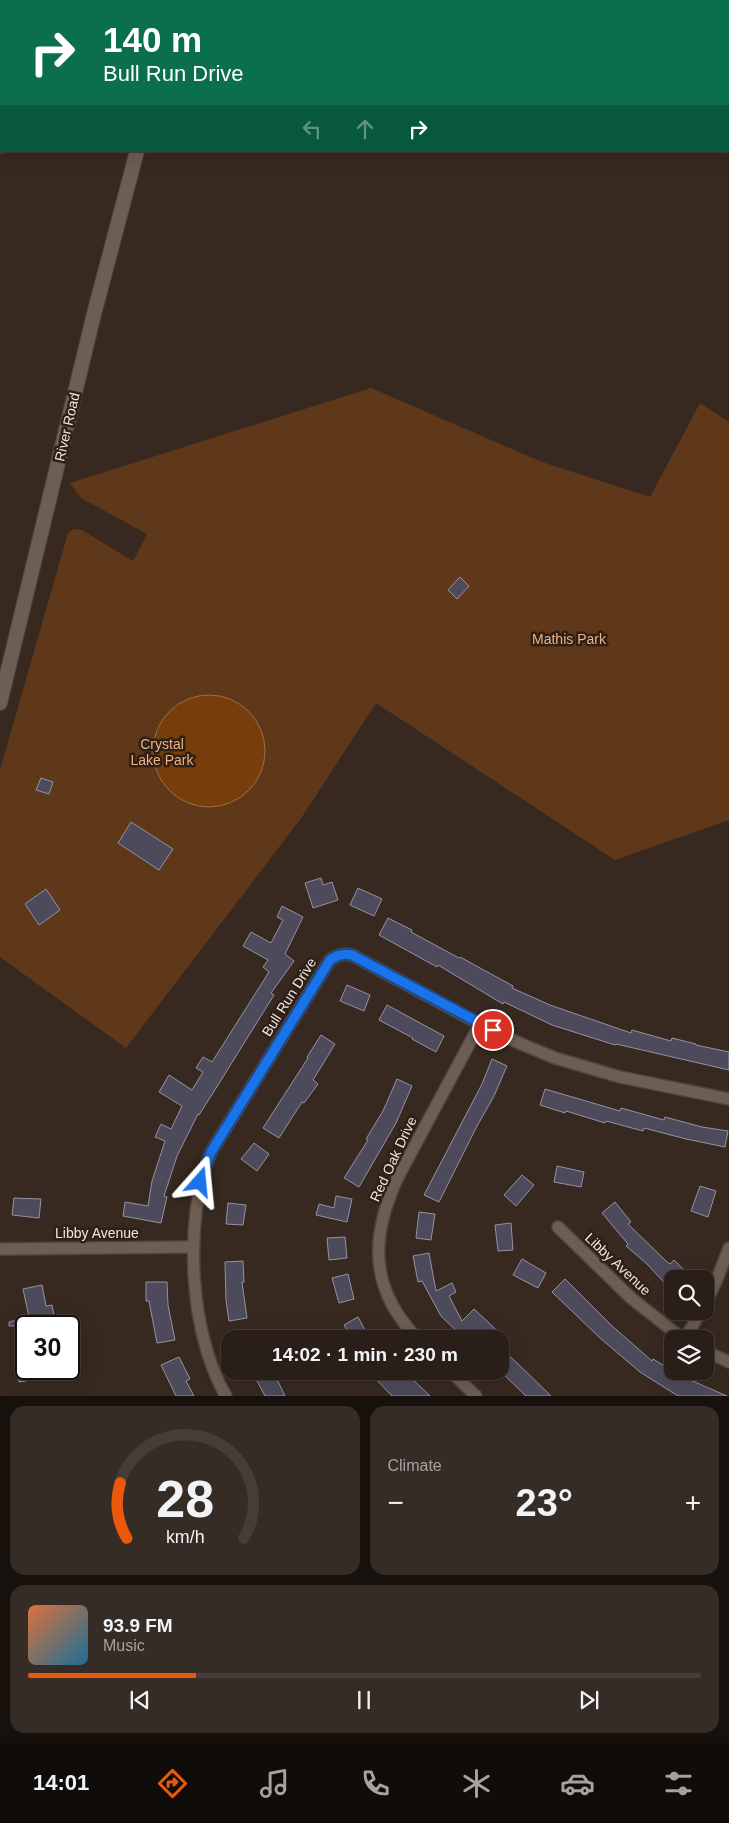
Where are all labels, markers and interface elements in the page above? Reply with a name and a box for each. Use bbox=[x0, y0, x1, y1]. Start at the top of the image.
icon: right bbox=[20, 20, 85, 85]
text: 140 m bbox=[103, 20, 202, 59]
text: Bull Run Drive bbox=[103, 61, 244, 86]
icon: left bbox=[298, 115, 326, 143]
icon: ahead bbox=[351, 115, 379, 143]
icon: right bbox=[404, 115, 432, 143]
street label: River Road bbox=[51, 391, 83, 463]
park label: Mathis Park bbox=[532, 631, 607, 647]
park label: Crystal Lake Park bbox=[130, 736, 195, 768]
street label: Bull Run Drive bbox=[259, 955, 320, 1039]
pin bbox=[472, 1009, 514, 1051]
icon: arrive bbox=[479, 1016, 507, 1044]
street label: Red Oak Drive bbox=[366, 1114, 420, 1204]
position arrow bbox=[173, 1155, 225, 1207]
street label: Libby Avenue bbox=[55, 1225, 139, 1241]
street label: Libby Avenue bbox=[582, 1230, 654, 1299]
map controls bbox=[664, 1270, 714, 1380]
button: search bbox=[664, 1270, 714, 1320]
speed limit sign: 30 bbox=[15, 1315, 80, 1380]
button: layers bbox=[664, 1330, 714, 1380]
text: 14:02 · 1 min · 230 m bbox=[272, 1344, 458, 1365]
text: Climate bbox=[388, 1457, 442, 1474]
text: 28 bbox=[156, 1470, 214, 1528]
text: 23° bbox=[516, 1482, 573, 1524]
text: − bbox=[388, 1487, 404, 1518]
text: + bbox=[685, 1487, 701, 1518]
text: km/h bbox=[165, 1527, 204, 1547]
text: 93.9 FM bbox=[103, 1615, 173, 1636]
text: Music bbox=[103, 1637, 145, 1654]
icon: previous bbox=[126, 1686, 154, 1714]
icon: pause bbox=[350, 1686, 378, 1714]
icon: next bbox=[575, 1686, 603, 1714]
icon: directions bbox=[155, 1766, 190, 1801]
icon: music bbox=[257, 1766, 292, 1801]
icon: phone bbox=[358, 1766, 393, 1801]
icon: climate bbox=[459, 1766, 494, 1801]
icon: car bbox=[560, 1766, 595, 1801]
icon: filters bbox=[661, 1766, 696, 1801]
text: 14:01 bbox=[33, 1770, 89, 1795]

